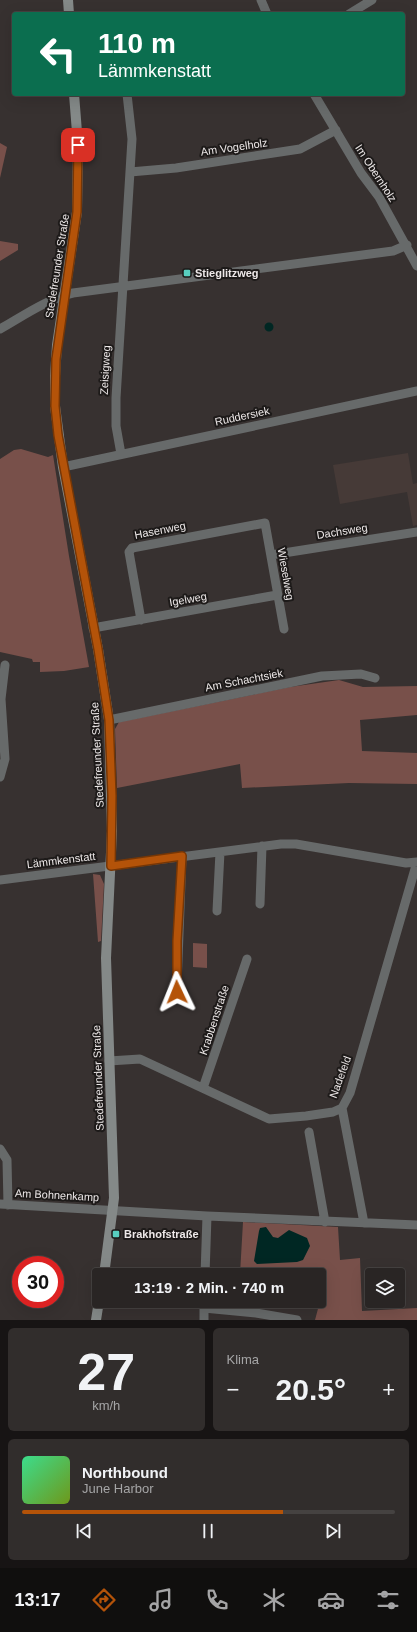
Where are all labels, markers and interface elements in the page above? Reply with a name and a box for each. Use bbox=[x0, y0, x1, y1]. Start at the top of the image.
icon: left bbox=[32, 28, 84, 80]
text: 110 m bbox=[98, 28, 176, 59]
text: Lämmkenstatt bbox=[98, 61, 211, 81]
pin bbox=[61, 128, 95, 162]
icon: arrive bbox=[67, 134, 89, 156]
street label: Am Vogelholz bbox=[200, 136, 268, 158]
street label: Im Obernholz bbox=[353, 142, 399, 204]
street label: Stedefreunder Straße bbox=[43, 213, 71, 319]
place label: Stieglitzweg bbox=[195, 267, 259, 279]
marker: Stieglitzweg bbox=[182, 268, 192, 278]
street label: Zeisigweg bbox=[98, 345, 112, 395]
street label: Ruddersiek bbox=[214, 404, 271, 428]
street label: Hasenweg bbox=[133, 519, 187, 541]
street label: Dachsweg bbox=[316, 521, 368, 541]
street label: Wieselweg bbox=[275, 547, 297, 601]
street label: Igelweg bbox=[168, 590, 208, 608]
street label: Am Schachtsiek bbox=[204, 666, 284, 693]
street label: Stedefreunder Straße bbox=[88, 702, 106, 808]
street label: Lämmkenstatt bbox=[26, 850, 96, 870]
position arrow bbox=[156, 971, 198, 1013]
street label: Krabbenstraße bbox=[197, 984, 231, 1056]
street label: Stedefreunder Straße bbox=[90, 1025, 106, 1131]
street label: Nadefeld bbox=[327, 1054, 353, 1100]
street label: Am Bohnenkamp bbox=[15, 1187, 99, 1203]
place label: Brakhofstraße bbox=[124, 1228, 199, 1240]
marker: Brakhofstraße bbox=[111, 1229, 121, 1239]
speed limit sign: 30 bbox=[12, 1256, 64, 1308]
map controls bbox=[365, 1268, 405, 1308]
button: layers bbox=[365, 1268, 405, 1308]
text: 13:19 · 2 Min. · 740 m bbox=[134, 1279, 284, 1296]
text: 27 bbox=[77, 1343, 135, 1401]
text: Klima bbox=[227, 1352, 259, 1367]
text: 20.5° bbox=[276, 1373, 346, 1406]
text: − bbox=[227, 1377, 239, 1402]
text: + bbox=[382, 1377, 395, 1402]
text: km/h bbox=[92, 1398, 120, 1413]
text: Northbound bbox=[82, 1464, 168, 1481]
text: June Harbor bbox=[82, 1481, 154, 1496]
icon: previous bbox=[73, 1520, 95, 1542]
icon: pause bbox=[197, 1520, 219, 1542]
icon: next bbox=[322, 1520, 344, 1542]
icon: directions bbox=[90, 1586, 118, 1614]
icon: music bbox=[147, 1586, 175, 1614]
icon: phone bbox=[203, 1586, 231, 1614]
icon: climate bbox=[260, 1586, 288, 1614]
icon: car bbox=[317, 1586, 345, 1614]
icon: filters bbox=[374, 1586, 402, 1614]
text: 13:17 bbox=[14, 1590, 61, 1610]

